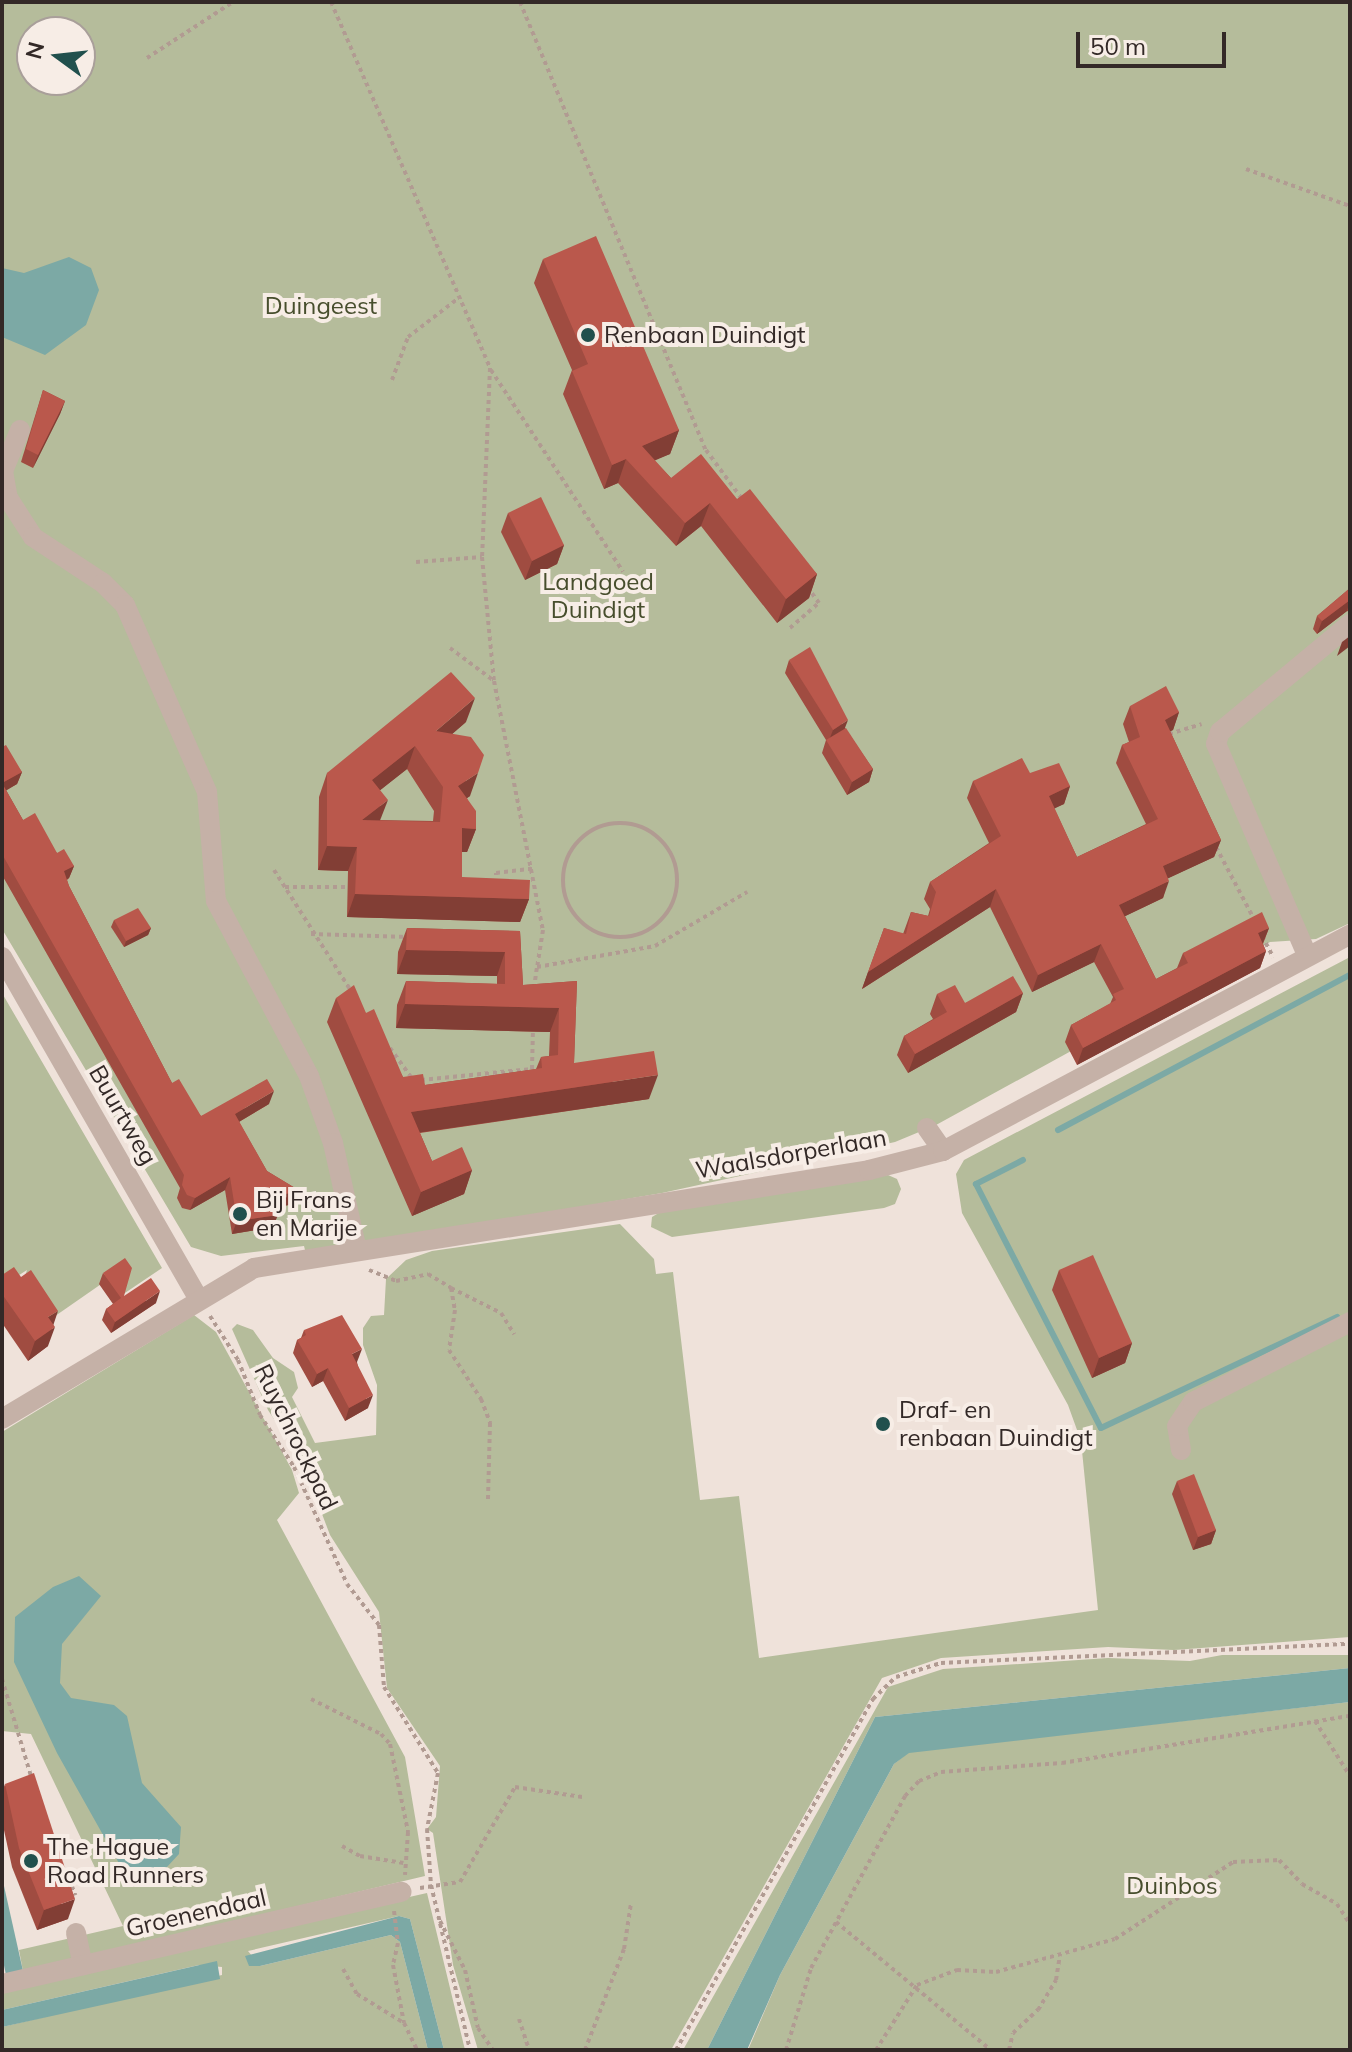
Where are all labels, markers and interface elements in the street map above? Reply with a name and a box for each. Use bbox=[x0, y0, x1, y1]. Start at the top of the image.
north arrow bbox=[16, 16, 96, 96]
scale bar bbox=[1080, 16, 1230, 66]
text: 50 m bbox=[1090, 31, 1146, 61]
text: N bbox=[19, 39, 50, 62]
park label: Duingeest bbox=[265, 292, 377, 320]
place label: Renbaan Duindigt bbox=[604, 321, 806, 349]
marker: Renbaan Duindigt bbox=[579, 326, 597, 344]
park label: Landgoed Duindigt bbox=[542, 568, 654, 624]
street label: Buurtweg bbox=[83, 1060, 163, 1170]
street label: Waalsdorperlaan bbox=[693, 1123, 889, 1185]
place label: Bij Frans en Marije bbox=[256, 1186, 358, 1242]
marker: Bij Frans en Marije bbox=[231, 1205, 249, 1223]
street label: Ruychrockpad bbox=[248, 1359, 344, 1515]
place label: Draf- en renbaan Duindigt bbox=[899, 1396, 1093, 1452]
marker: Draf- en renbaan Duindigt bbox=[874, 1415, 892, 1433]
place label: The Hague Road Runners bbox=[47, 1833, 204, 1889]
marker: The Hague Road Runners bbox=[22, 1852, 40, 1870]
park label: Duinbos bbox=[1126, 1872, 1218, 1900]
street label: Groenendaal bbox=[123, 1883, 269, 1943]

